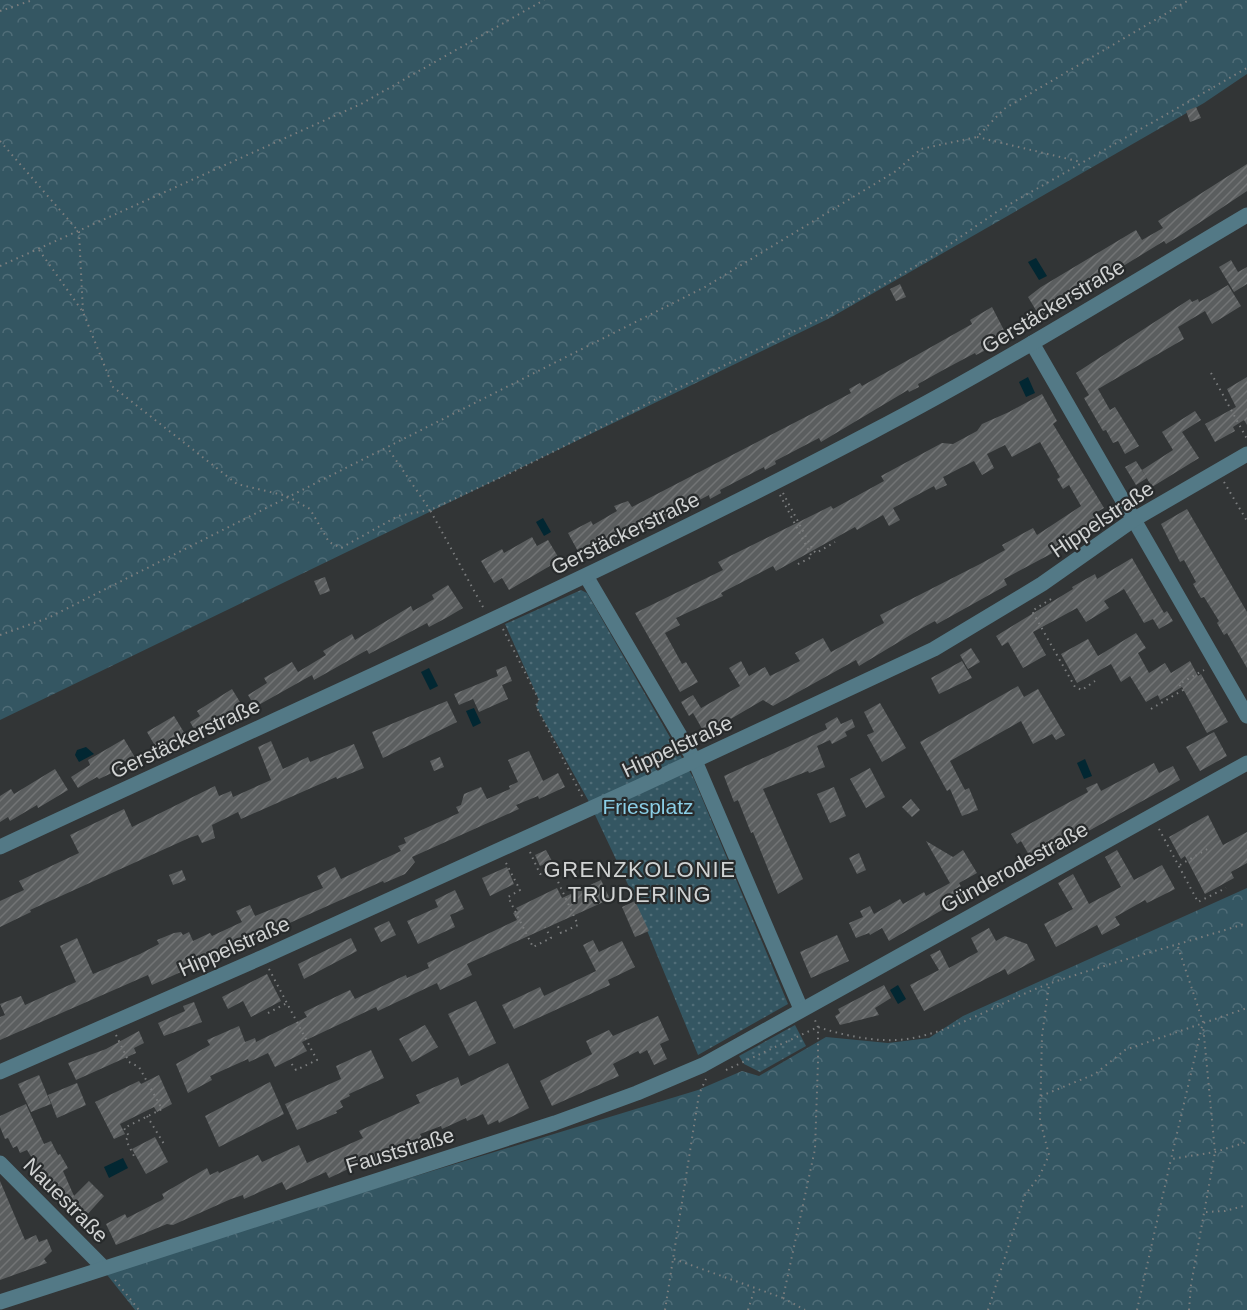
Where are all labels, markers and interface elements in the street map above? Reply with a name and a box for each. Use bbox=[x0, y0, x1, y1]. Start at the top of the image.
street label: Gerstäckerstraße bbox=[978, 254, 1128, 358]
street label: Hippelstraße bbox=[1046, 476, 1158, 562]
street label: Gerstäckerstraße bbox=[547, 487, 703, 579]
street label: Gerstäckerstraße bbox=[107, 693, 263, 783]
street label: Hippelstraße bbox=[618, 710, 736, 782]
park label: Friesplatz bbox=[602, 795, 694, 818]
street label: Günderodestraße bbox=[936, 817, 1092, 917]
district label: GRENZKOLONIE TRUDERING bbox=[544, 857, 736, 907]
street label: Hippelstraße bbox=[175, 911, 293, 981]
street label: Fauststraße bbox=[343, 1123, 457, 1177]
street label: Nauestraße bbox=[19, 1153, 113, 1247]

